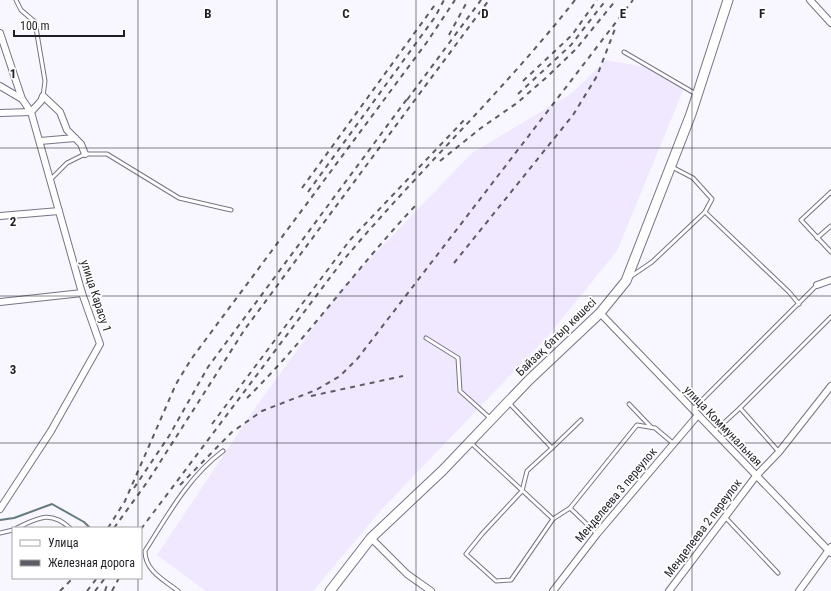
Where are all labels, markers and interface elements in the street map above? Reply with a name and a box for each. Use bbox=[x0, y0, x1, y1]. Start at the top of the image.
text: B bbox=[204, 6, 212, 21]
text: C bbox=[342, 6, 350, 21]
text: D bbox=[481, 6, 489, 21]
text: E bbox=[620, 6, 627, 21]
text: F bbox=[759, 6, 765, 21]
scale bar bbox=[14, 12, 124, 38]
text: 100 m bbox=[20, 19, 50, 33]
text: 1 bbox=[10, 66, 16, 81]
text: 2 bbox=[10, 214, 17, 229]
street label: улица Карасу 1 bbox=[78, 258, 114, 334]
street label: Байзақ батыр көшесі bbox=[513, 295, 599, 379]
text: 3 bbox=[10, 362, 16, 377]
street label: улица Коммунальная bbox=[681, 383, 765, 469]
street label: Менделеева 3 переулок bbox=[572, 445, 660, 545]
street label: Менделеева 2 переулок bbox=[662, 476, 745, 580]
legend bbox=[12, 527, 142, 579]
text: Улица bbox=[48, 536, 79, 550]
text: Железная дорога bbox=[48, 556, 135, 570]

